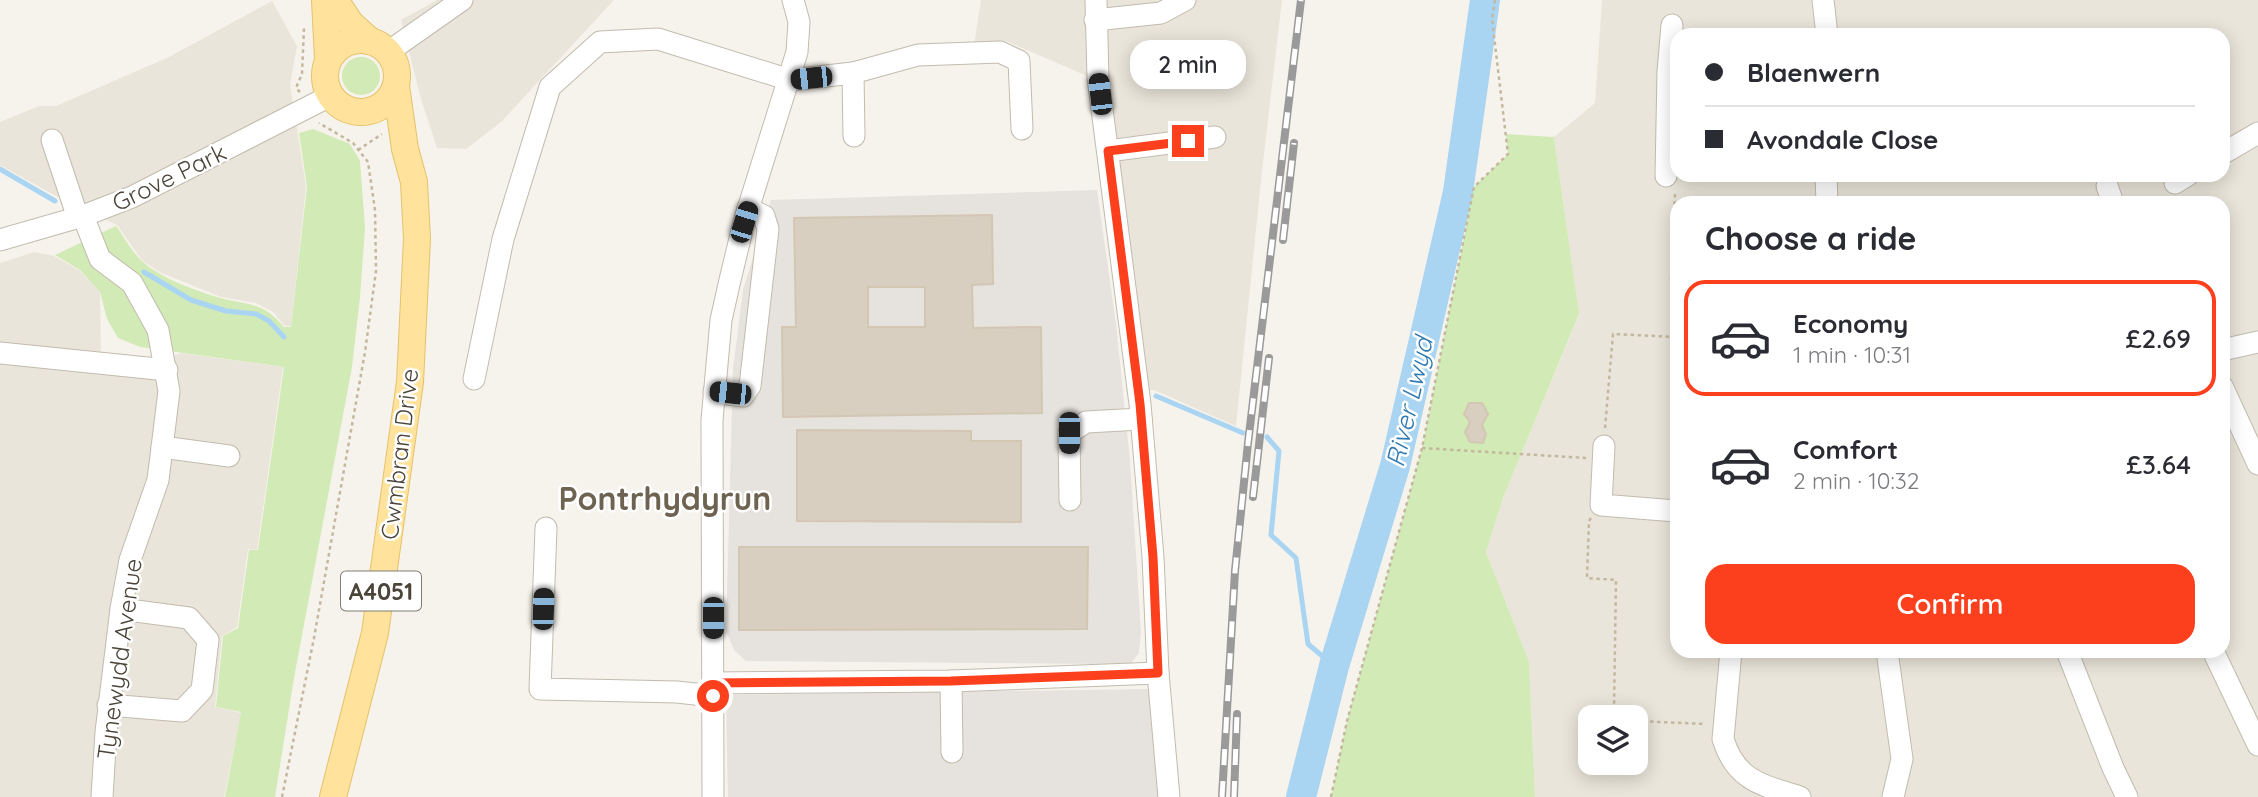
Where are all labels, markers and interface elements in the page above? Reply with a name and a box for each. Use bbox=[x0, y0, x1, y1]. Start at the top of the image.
callout: 2 min bbox=[1130, 40, 1246, 88]
text: 2 min bbox=[1158, 50, 1218, 79]
text: Blaenwern bbox=[1747, 56, 1880, 89]
car bbox=[790, 65, 833, 91]
car bbox=[1088, 72, 1113, 116]
text: Avondale Close bbox=[1747, 123, 1938, 156]
route end bbox=[1172, 125, 1204, 157]
street label: Grove Park bbox=[107, 137, 231, 217]
car bbox=[728, 199, 761, 245]
text: Choose a ride bbox=[1705, 218, 1917, 258]
icon: car bbox=[1709, 307, 1772, 370]
text: Economy bbox=[1793, 307, 1908, 340]
text: £2.69 bbox=[2125, 322, 2191, 355]
water label: River Lwyd bbox=[1378, 331, 1441, 470]
text: 1 min · 10:31 bbox=[1793, 340, 1911, 369]
street label: Cwmbran Drive bbox=[374, 367, 424, 541]
car bbox=[709, 380, 752, 406]
car bbox=[1059, 412, 1080, 454]
icon: car bbox=[1709, 433, 1772, 496]
text: Comfort bbox=[1793, 433, 1898, 466]
text: £3.64 bbox=[2126, 448, 2191, 481]
text: 2 min · 10:32 bbox=[1793, 466, 1920, 495]
district label: Pontrhydyrun bbox=[559, 478, 771, 518]
street label: Tynewydd Avenue bbox=[90, 557, 148, 761]
button: Confirm bbox=[1705, 564, 2195, 644]
road number: A4051 bbox=[341, 572, 421, 610]
car bbox=[532, 588, 555, 630]
car bbox=[703, 597, 724, 639]
route start bbox=[697, 680, 729, 712]
map controls bbox=[1578, 705, 1648, 775]
button: layers bbox=[1578, 705, 1648, 775]

